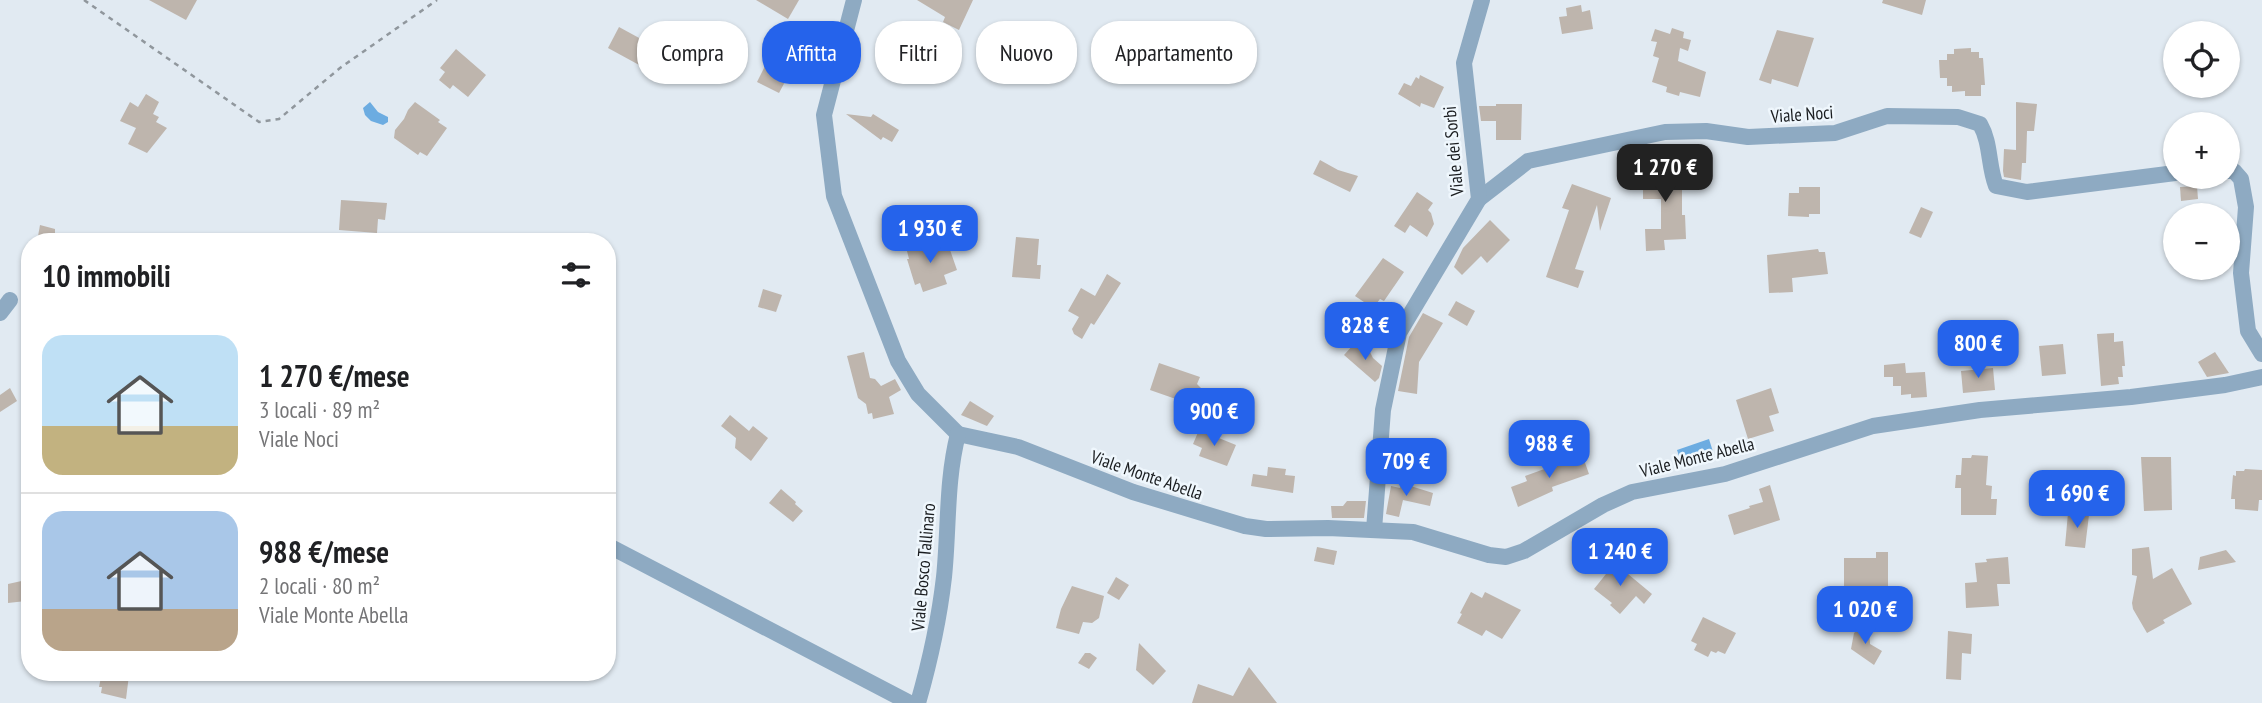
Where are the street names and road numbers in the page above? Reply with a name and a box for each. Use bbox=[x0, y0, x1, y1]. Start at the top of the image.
street label: Viale Noci bbox=[1769, 100, 1834, 128]
street label: Viale dei Sorbi bbox=[1438, 105, 1468, 198]
street label: Viale Monte Abella bbox=[1637, 432, 1757, 483]
street label: Viale Monte Abella bbox=[1087, 445, 1206, 505]
street label: Viale Bosco Tallinaro bbox=[906, 502, 940, 633]

